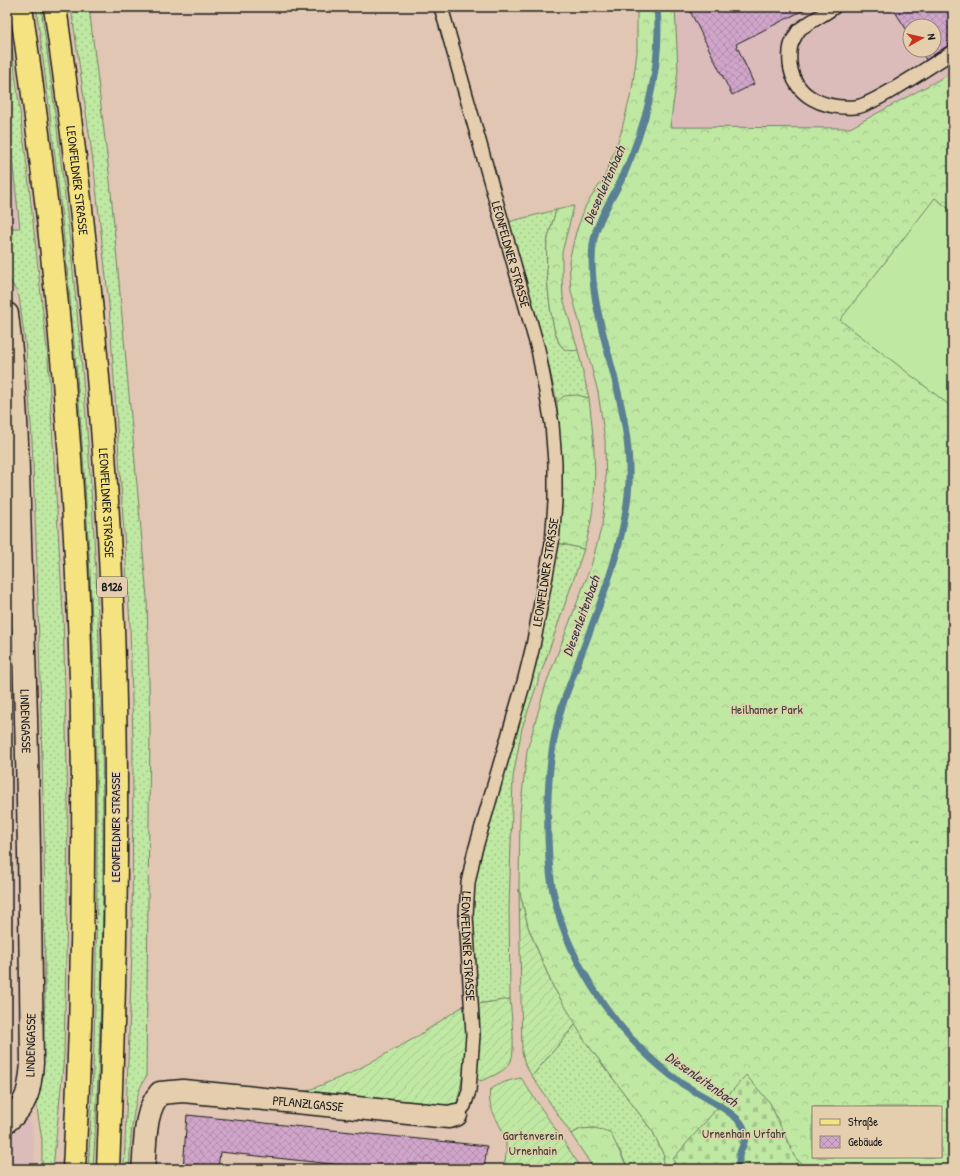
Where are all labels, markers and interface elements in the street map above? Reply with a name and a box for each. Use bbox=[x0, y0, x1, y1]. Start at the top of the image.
north arrow bbox=[902, 18, 942, 58]
text: N bbox=[925, 33, 939, 41]
street label: LEONFELDNER STRASSE bbox=[62, 125, 93, 236]
water label: Diesenleitenbach bbox=[578, 141, 630, 227]
street label: LEONFELDNER STRASSE bbox=[487, 199, 535, 310]
street label: LEONFELDNER STRASSE bbox=[95, 448, 119, 559]
street label: LEONFELDNER STRASSE bbox=[528, 516, 563, 628]
water label: Diesenleitenbach bbox=[557, 572, 604, 659]
road number: B126 bbox=[97, 577, 127, 597]
street label: LINDENGASSE bbox=[16, 689, 36, 754]
park label: Heilhamer Park bbox=[731, 700, 804, 718]
street label: LEONFELDNER STRASSE bbox=[106, 772, 124, 882]
street label: LEONFELDNER STRASSE bbox=[457, 891, 480, 1002]
street label: LINDENGASSE bbox=[20, 1013, 40, 1077]
water label: Diesenleitenbach bbox=[662, 1047, 743, 1111]
street label: PFLANZLGASSE bbox=[272, 1091, 345, 1116]
legend bbox=[812, 1106, 942, 1158]
text: Straße bbox=[848, 1113, 878, 1130]
park label: Urnenhain Urfahr bbox=[702, 1124, 786, 1142]
park label: Gartenverein Urnenhain bbox=[502, 1126, 564, 1159]
text: Gebäude bbox=[848, 1133, 883, 1150]

